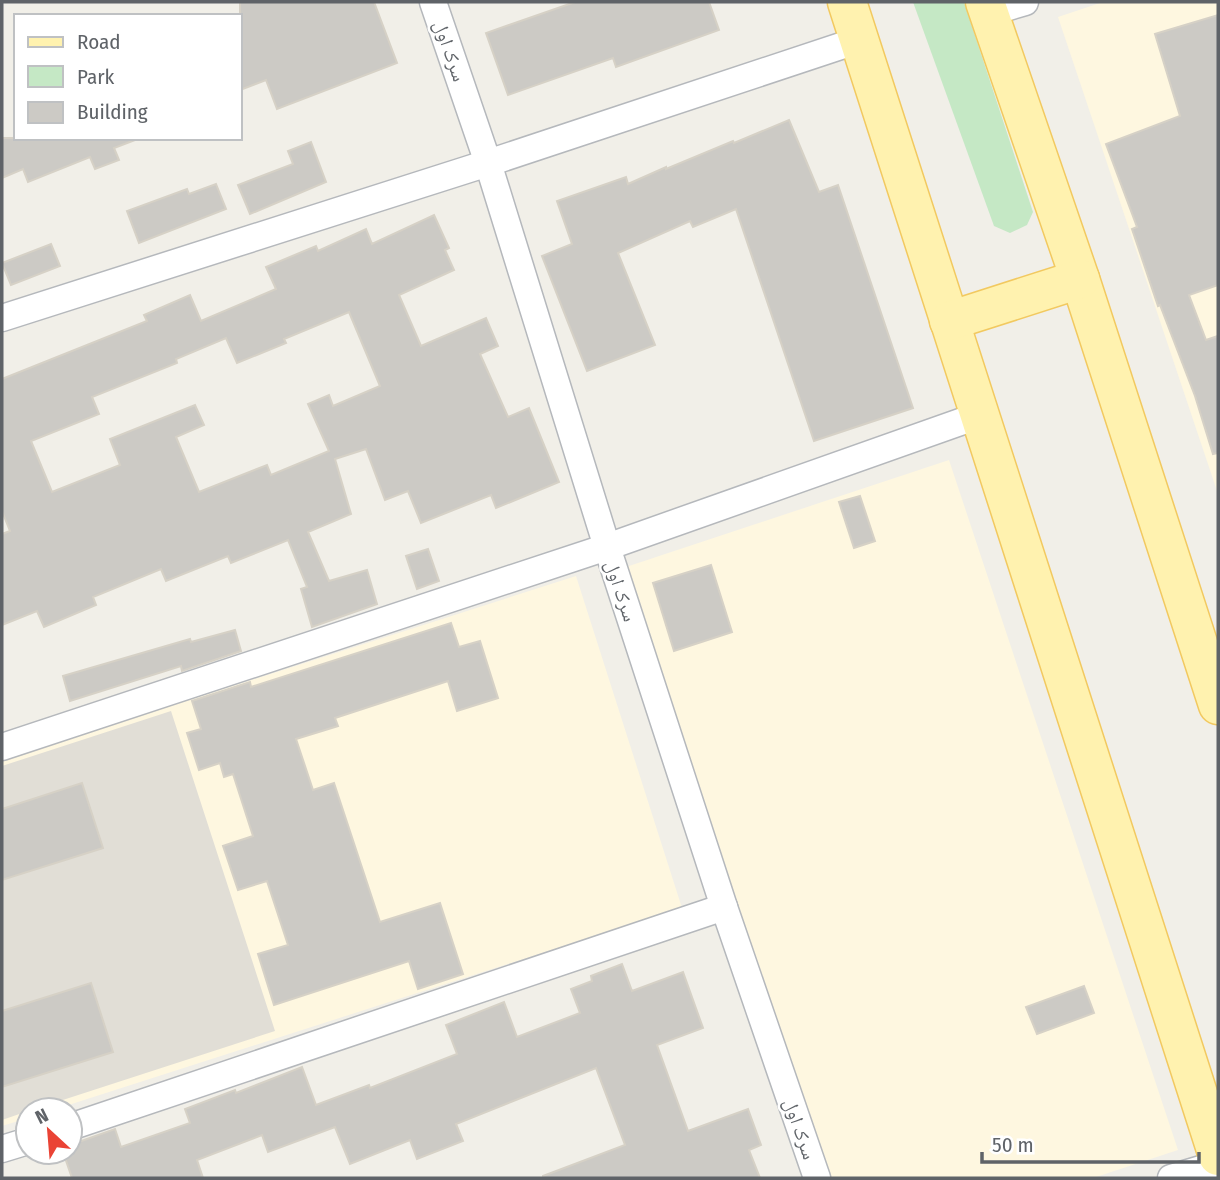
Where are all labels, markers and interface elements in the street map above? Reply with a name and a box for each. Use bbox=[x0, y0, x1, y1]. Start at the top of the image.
legend bbox=[14, 14, 242, 140]
street label: سرک‌ اول bbox=[429, 17, 471, 85]
text: Road bbox=[77, 29, 121, 55]
text: Park bbox=[77, 64, 115, 90]
text: Building bbox=[77, 99, 148, 125]
street label: سرک‌ اول bbox=[600, 557, 642, 625]
street label: سرک‌ اول bbox=[779, 1095, 821, 1163]
north arrow bbox=[14, 1096, 84, 1166]
text: N bbox=[32, 1103, 52, 1129]
scale bar bbox=[982, 1120, 1199, 1164]
text: 50 m bbox=[992, 1132, 1034, 1158]

